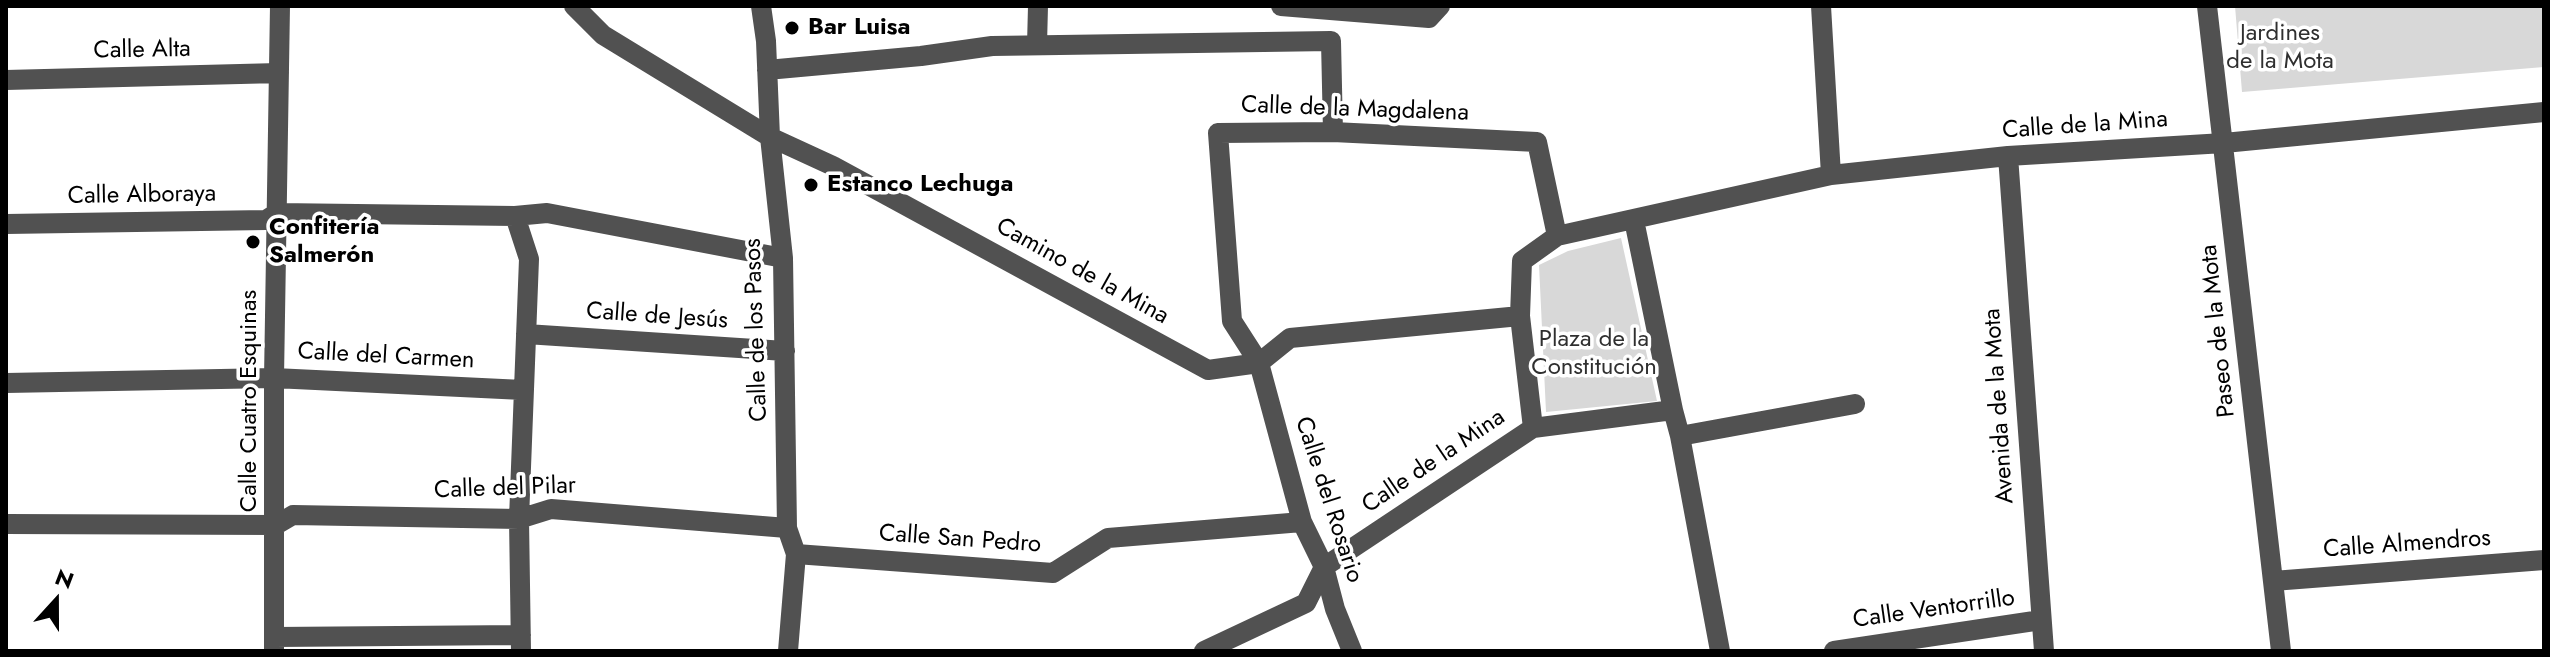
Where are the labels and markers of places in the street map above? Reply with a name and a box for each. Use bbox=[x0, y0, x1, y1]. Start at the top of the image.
place label: Bar Luisa bbox=[808, 14, 910, 42]
marker: Bar Luisa bbox=[783, 19, 801, 37]
place label: Estanco Lechuga bbox=[827, 171, 1013, 199]
marker: Estanco Lechuga bbox=[802, 176, 820, 194]
place label: Confitería Salmerón bbox=[269, 214, 379, 270]
marker: Confitería Salmerón bbox=[244, 233, 262, 251]

